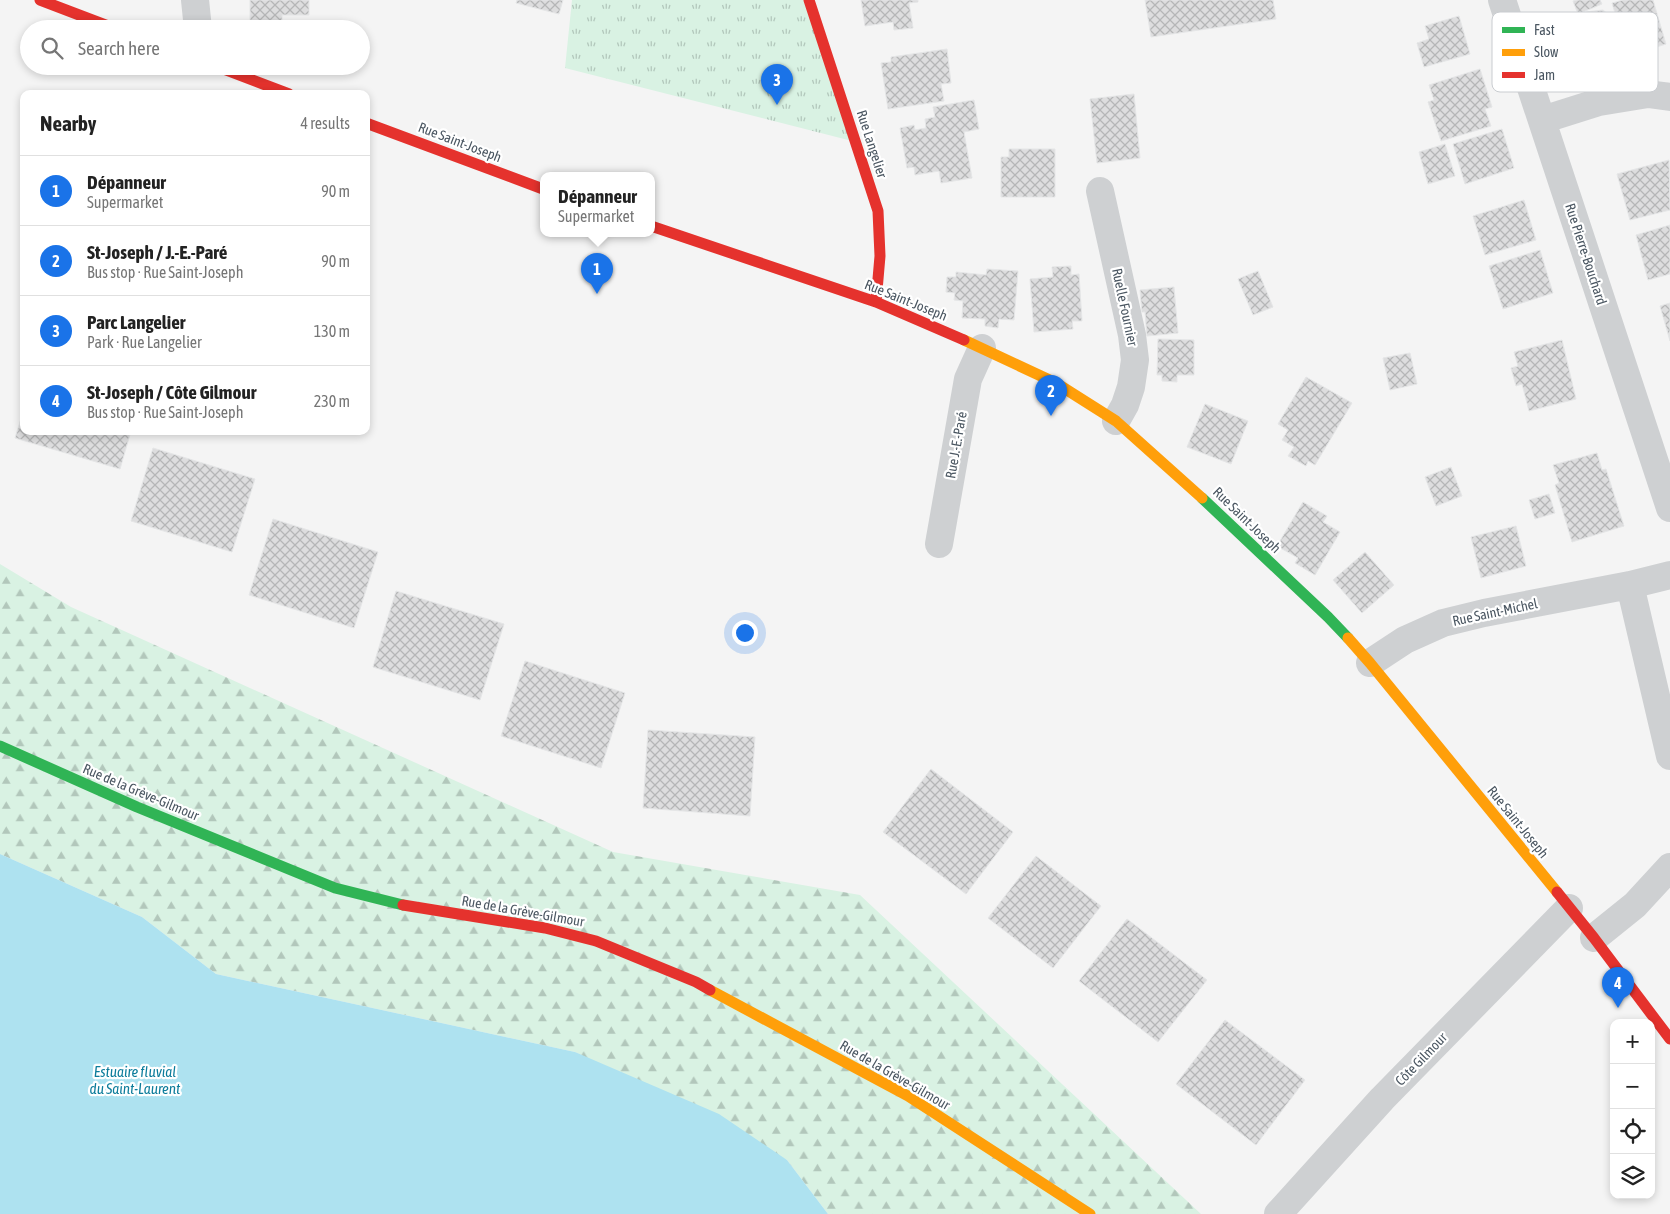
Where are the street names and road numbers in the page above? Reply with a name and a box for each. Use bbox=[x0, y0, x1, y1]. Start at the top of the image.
street label: Rue Langelier bbox=[854, 108, 891, 181]
street label: Rue Saint-Joseph bbox=[416, 119, 504, 165]
street label: Rue Pierre-Bouchard bbox=[1562, 201, 1610, 307]
street label: Ruelle Fournier bbox=[1109, 267, 1141, 348]
street label: Rue Saint-Joseph bbox=[862, 276, 950, 324]
street label: Rue J.-E.-Paré bbox=[942, 410, 970, 480]
street label: Rue Saint-Joseph bbox=[1210, 484, 1284, 556]
street label: Rue Saint-Michel bbox=[1451, 595, 1539, 629]
street label: Rue de la Grève-Gilmour bbox=[81, 760, 202, 824]
street label: Rue Saint-Joseph bbox=[1484, 783, 1552, 861]
street label: Rue de la Grève-Gilmour bbox=[460, 892, 586, 930]
street label: Côte Gilmour bbox=[1392, 1029, 1451, 1089]
street label: Rue de la Grève-Gilmour bbox=[837, 1037, 954, 1113]

